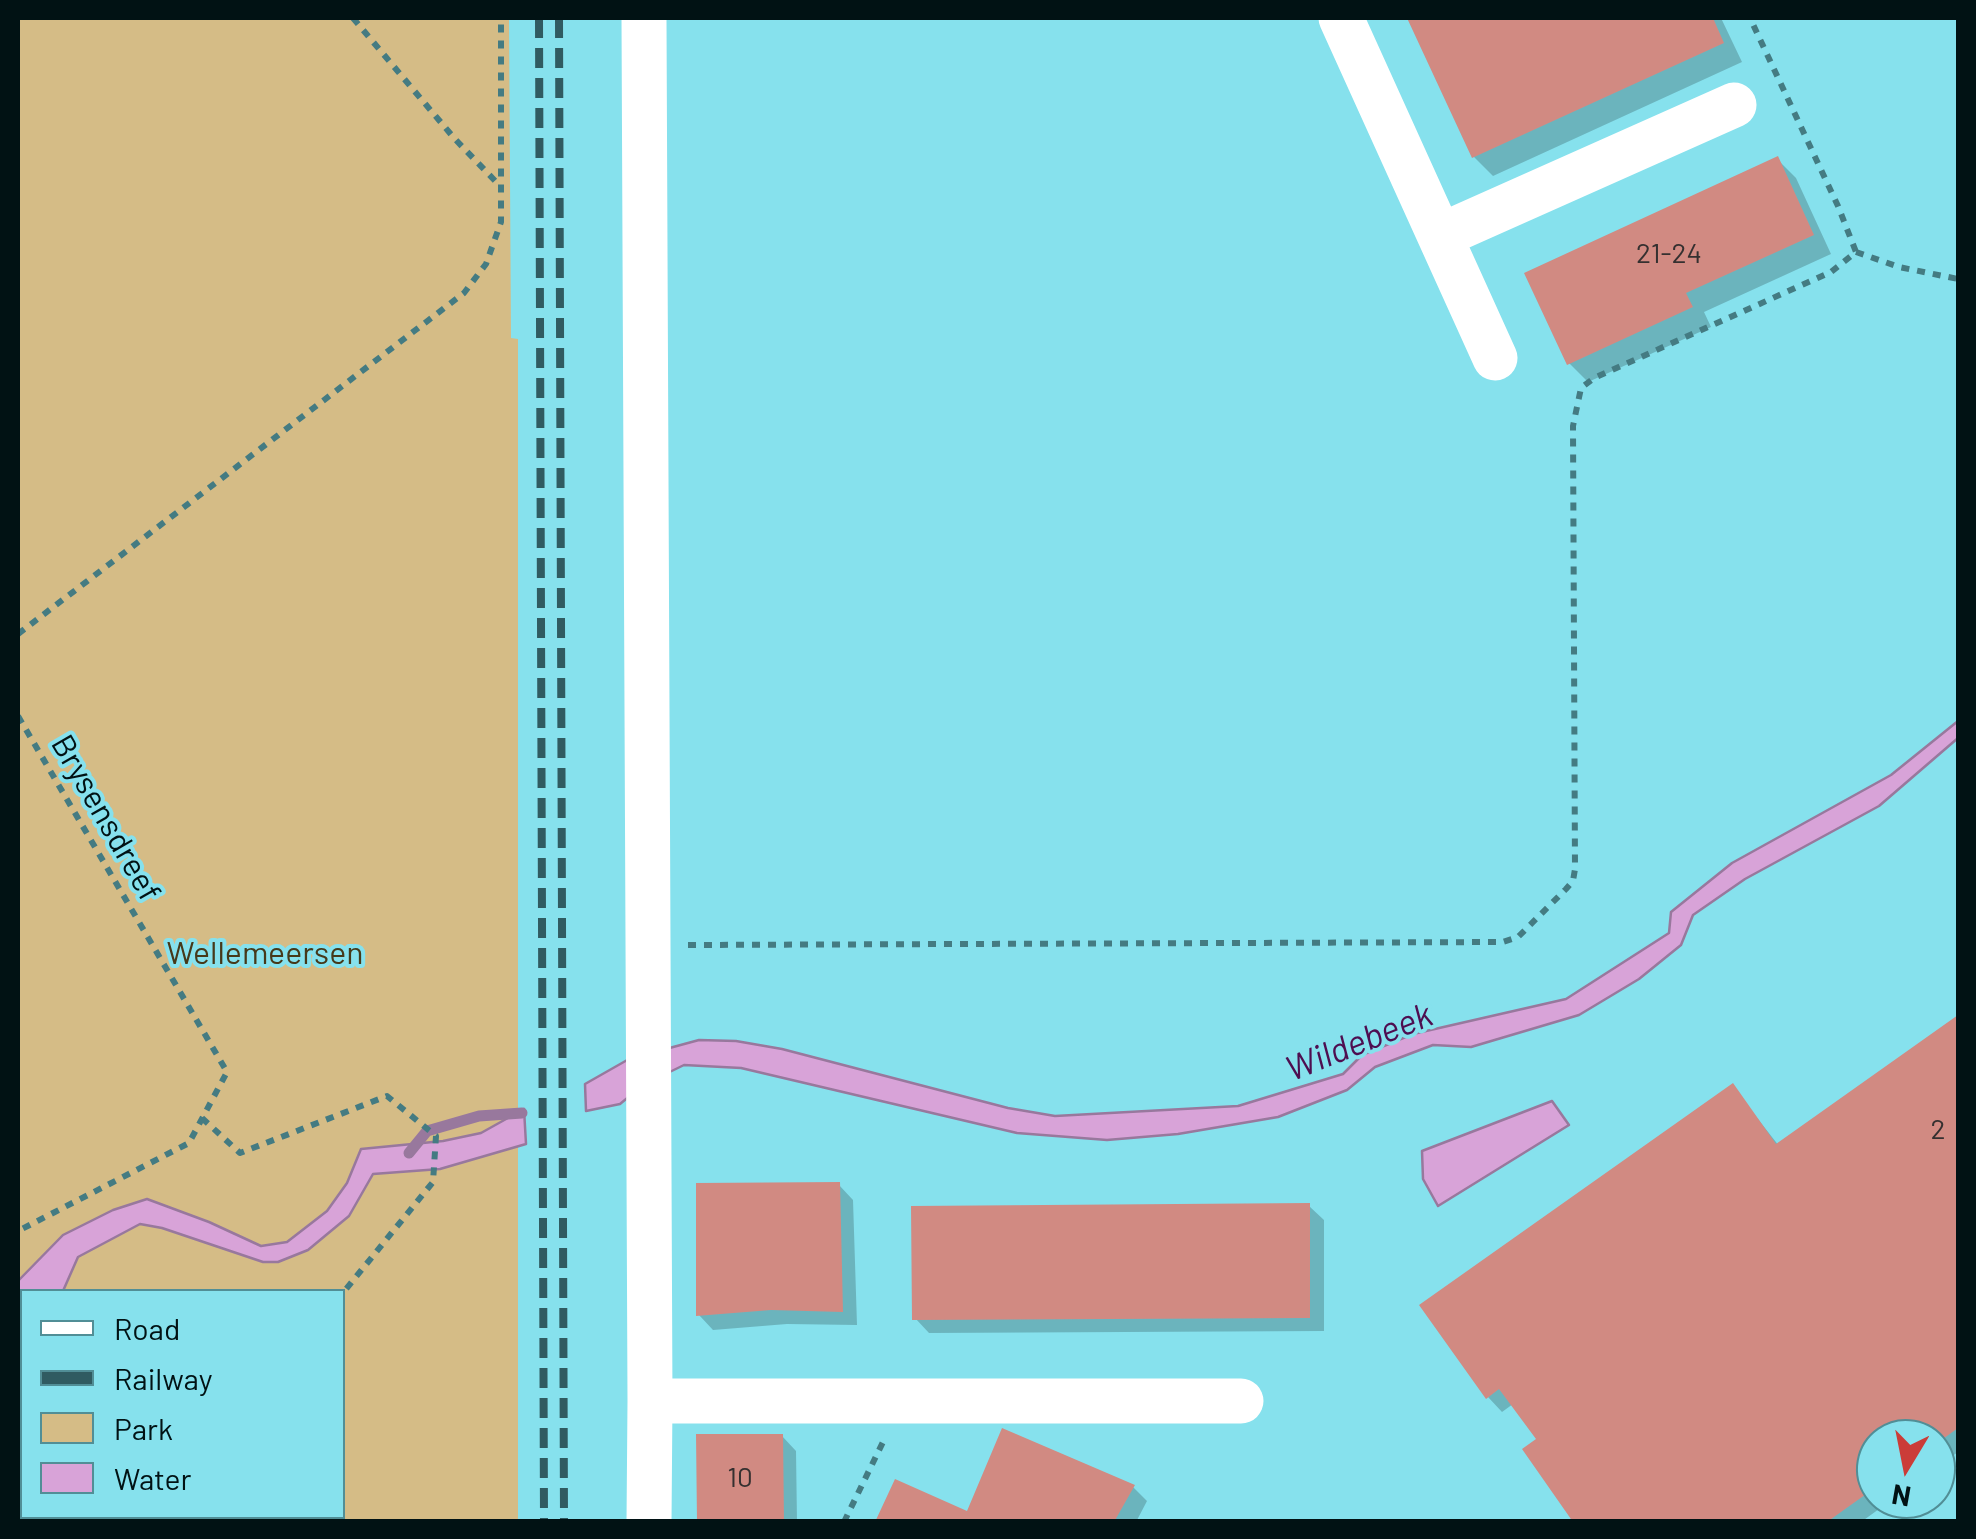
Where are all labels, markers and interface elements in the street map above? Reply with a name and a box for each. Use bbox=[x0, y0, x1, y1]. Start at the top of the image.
house number: 21-24 bbox=[1636, 237, 1702, 271]
street label: Brysensdreef bbox=[43, 728, 169, 908]
park label: Wellemeersen bbox=[167, 934, 363, 972]
water label: Wildebeek bbox=[1280, 994, 1438, 1090]
house number: 2 bbox=[1930, 1113, 1946, 1147]
legend bbox=[20, 1289, 345, 1519]
text: Road bbox=[114, 1310, 180, 1346]
text: Railway bbox=[114, 1360, 213, 1396]
text: Park bbox=[114, 1410, 173, 1446]
north arrow bbox=[1856, 1419, 1956, 1519]
text: Water bbox=[114, 1460, 192, 1496]
house number: 10 bbox=[727, 1461, 753, 1495]
text: N bbox=[1889, 1478, 1913, 1515]

